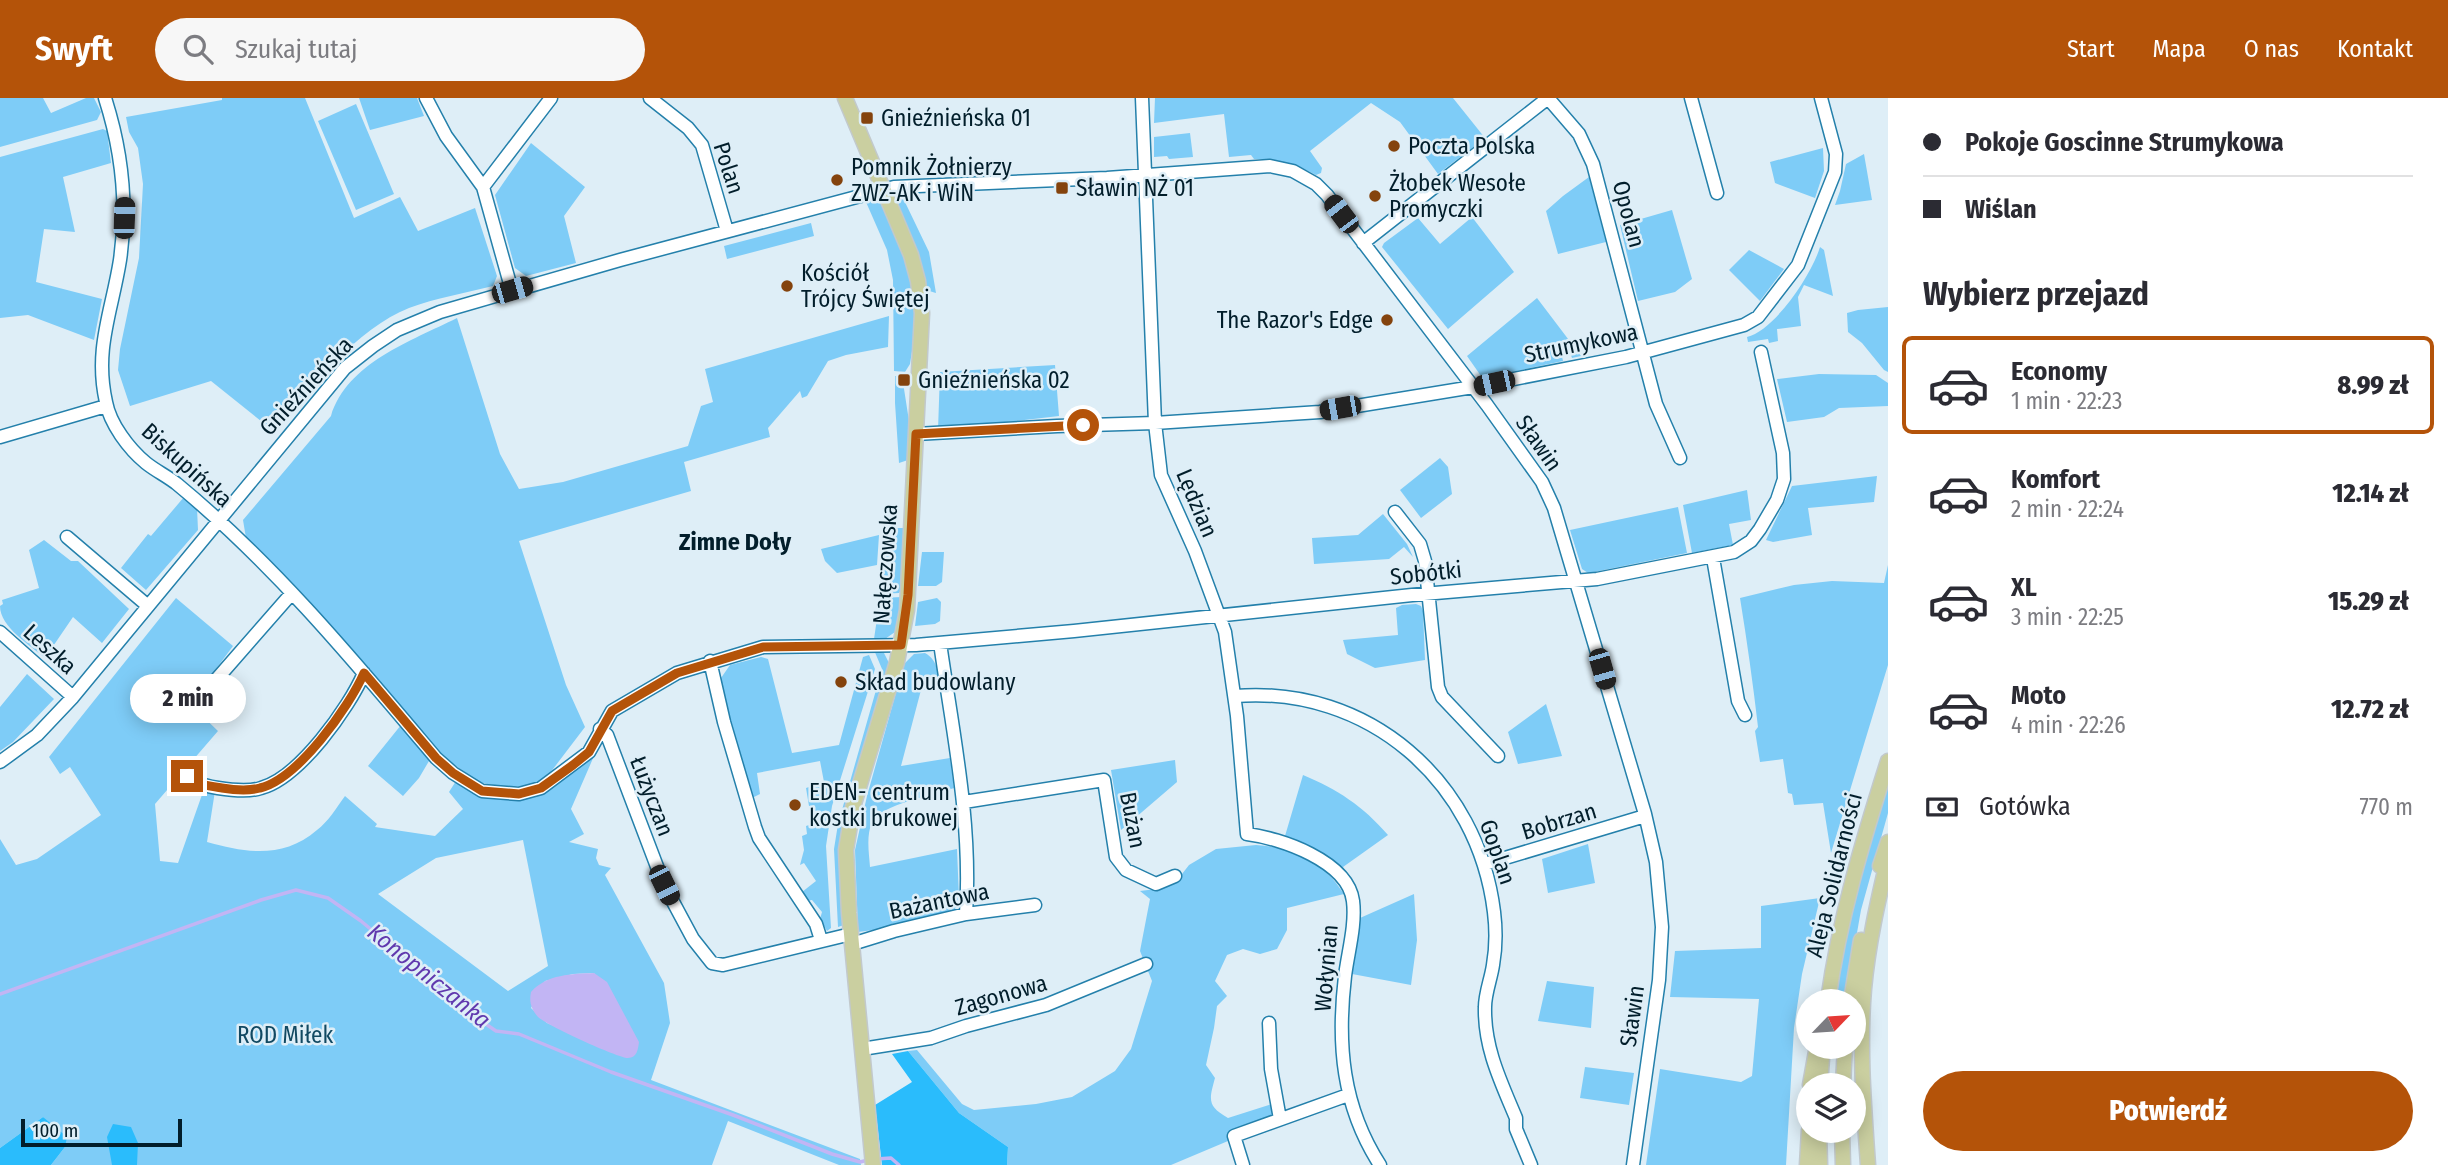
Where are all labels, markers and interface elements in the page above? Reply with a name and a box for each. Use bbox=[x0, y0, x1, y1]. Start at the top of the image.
search box bbox=[155, 18, 645, 81]
text: Swyft bbox=[35, 29, 113, 69]
icon: search bbox=[179, 30, 217, 68]
text: Szukaj tutaj bbox=[235, 34, 358, 65]
text: Start bbox=[2067, 35, 2115, 63]
text: Mapa bbox=[2153, 35, 2206, 63]
text: O nas bbox=[2244, 35, 2299, 63]
text: Kontakt bbox=[2337, 35, 2413, 63]
place label: Gnieźnieńska 01 bbox=[881, 104, 1031, 132]
marker: Gnieźnieńska 01 bbox=[859, 110, 875, 126]
text: Pokoje Goscinne Strumykowa bbox=[1965, 127, 2284, 158]
place label: Poczta Polska bbox=[1408, 132, 1535, 160]
marker: Poczta Polska bbox=[1386, 138, 1402, 154]
street label: Polan bbox=[708, 139, 750, 197]
place label: Pomnik Żołnierzy ZWZ-AK i WiN bbox=[851, 153, 1012, 207]
place label: Żłobek Wesołe Promyczki bbox=[1389, 169, 1526, 223]
marker: Pomnik Żołnierzy ZWZ-AK i WiN bbox=[829, 172, 845, 188]
place label: Sławin NŻ 01 bbox=[1076, 174, 1194, 202]
street label: Opolan bbox=[1607, 177, 1651, 251]
marker: Sławin NŻ 01 bbox=[1054, 180, 1070, 196]
marker: Żłobek Wesołe Promyczki bbox=[1367, 188, 1383, 204]
car bbox=[1320, 191, 1363, 237]
text: Wiślan bbox=[1965, 194, 2037, 225]
car bbox=[113, 197, 136, 239]
place label: Kościół Trójcy Świętej bbox=[801, 259, 930, 313]
car bbox=[489, 274, 536, 306]
text: Wybierz przejazd bbox=[1923, 275, 2149, 313]
marker: Kościół Trójcy Świętej bbox=[779, 278, 795, 294]
place label: The Razor's Edge bbox=[1217, 306, 1373, 334]
marker: The Razor's Edge bbox=[1379, 312, 1395, 328]
street label: Strumykowa bbox=[1522, 317, 1640, 369]
street label: Gnieźnieńska bbox=[253, 331, 359, 441]
icon: car bbox=[1927, 354, 1990, 417]
text: Economy bbox=[2011, 356, 2107, 387]
place label: Gnieźnieńska 02 bbox=[918, 366, 1070, 394]
car bbox=[1472, 368, 1517, 398]
text: 8.99 zł bbox=[2337, 370, 2409, 401]
marker: Gnieźnieńska 02 bbox=[896, 372, 912, 388]
text: 1 min · 22:23 bbox=[2011, 387, 2122, 415]
car bbox=[1318, 394, 1363, 422]
route start bbox=[1067, 409, 1099, 441]
street label: Sławin bbox=[1510, 410, 1568, 476]
street label: Biskupińska bbox=[136, 417, 238, 513]
icon: car bbox=[1927, 462, 1990, 525]
text: Komfort bbox=[2011, 464, 2100, 495]
street label: Lędzian bbox=[1170, 465, 1224, 541]
text: 12.14 zł bbox=[2332, 478, 2409, 509]
text: 2 min · 22:24 bbox=[2011, 495, 2124, 523]
street label: Nałęczowska bbox=[867, 503, 903, 625]
district label: Zimne Doły bbox=[679, 528, 792, 556]
street label: Sobótki bbox=[1389, 555, 1463, 591]
icon: car bbox=[1927, 570, 1990, 633]
text: XL bbox=[2011, 572, 2037, 603]
text: 15.29 zł bbox=[2328, 586, 2409, 617]
text: 3 min · 22:25 bbox=[2011, 603, 2124, 631]
street label: Leszka bbox=[18, 618, 82, 680]
car bbox=[1587, 646, 1618, 692]
place label: Skład budowlany bbox=[855, 668, 1016, 696]
callout: 2 min bbox=[129, 674, 245, 724]
marker: Skład budowlany bbox=[833, 674, 849, 690]
icon: car bbox=[1927, 678, 1990, 741]
text: Moto bbox=[2011, 680, 2066, 711]
text: 2 min bbox=[163, 684, 213, 712]
text: 12.72 zł bbox=[2331, 694, 2409, 725]
text: 4 min · 22:26 bbox=[2011, 711, 2126, 739]
street label: Łużyczan bbox=[624, 752, 680, 840]
route end bbox=[171, 760, 203, 792]
place label: EDEN- centrum kostki brukowej bbox=[809, 778, 958, 832]
icon: cash bbox=[1923, 788, 1961, 826]
street label: Bużan bbox=[1114, 789, 1152, 851]
street label: Aleja Solidarności bbox=[1800, 790, 1868, 960]
text: Gotówka bbox=[1979, 791, 2071, 822]
text: 770 m bbox=[2359, 793, 2413, 821]
street label: Bobrzan bbox=[1518, 796, 1600, 846]
marker: EDEN- centrum kostki brukowej bbox=[787, 797, 803, 813]
street label: Goplan bbox=[1474, 816, 1522, 888]
car bbox=[646, 862, 683, 908]
street label: Bażantowa bbox=[887, 877, 991, 925]
water label: Konopniczanka bbox=[362, 918, 496, 1034]
street label: Wołynian bbox=[1308, 923, 1344, 1013]
street label: Zagonowa bbox=[952, 969, 1050, 1021]
street label: Sławin bbox=[1614, 983, 1650, 1049]
north arrow bbox=[1796, 989, 1866, 1059]
map controls bbox=[1796, 989, 1866, 1143]
park label: ROD Miłek bbox=[237, 1021, 333, 1049]
button: Potwierdź bbox=[1923, 1071, 2413, 1151]
button: layers bbox=[1796, 1073, 1866, 1143]
scale bar bbox=[21, 1116, 182, 1148]
text: 100 m bbox=[32, 1119, 78, 1142]

